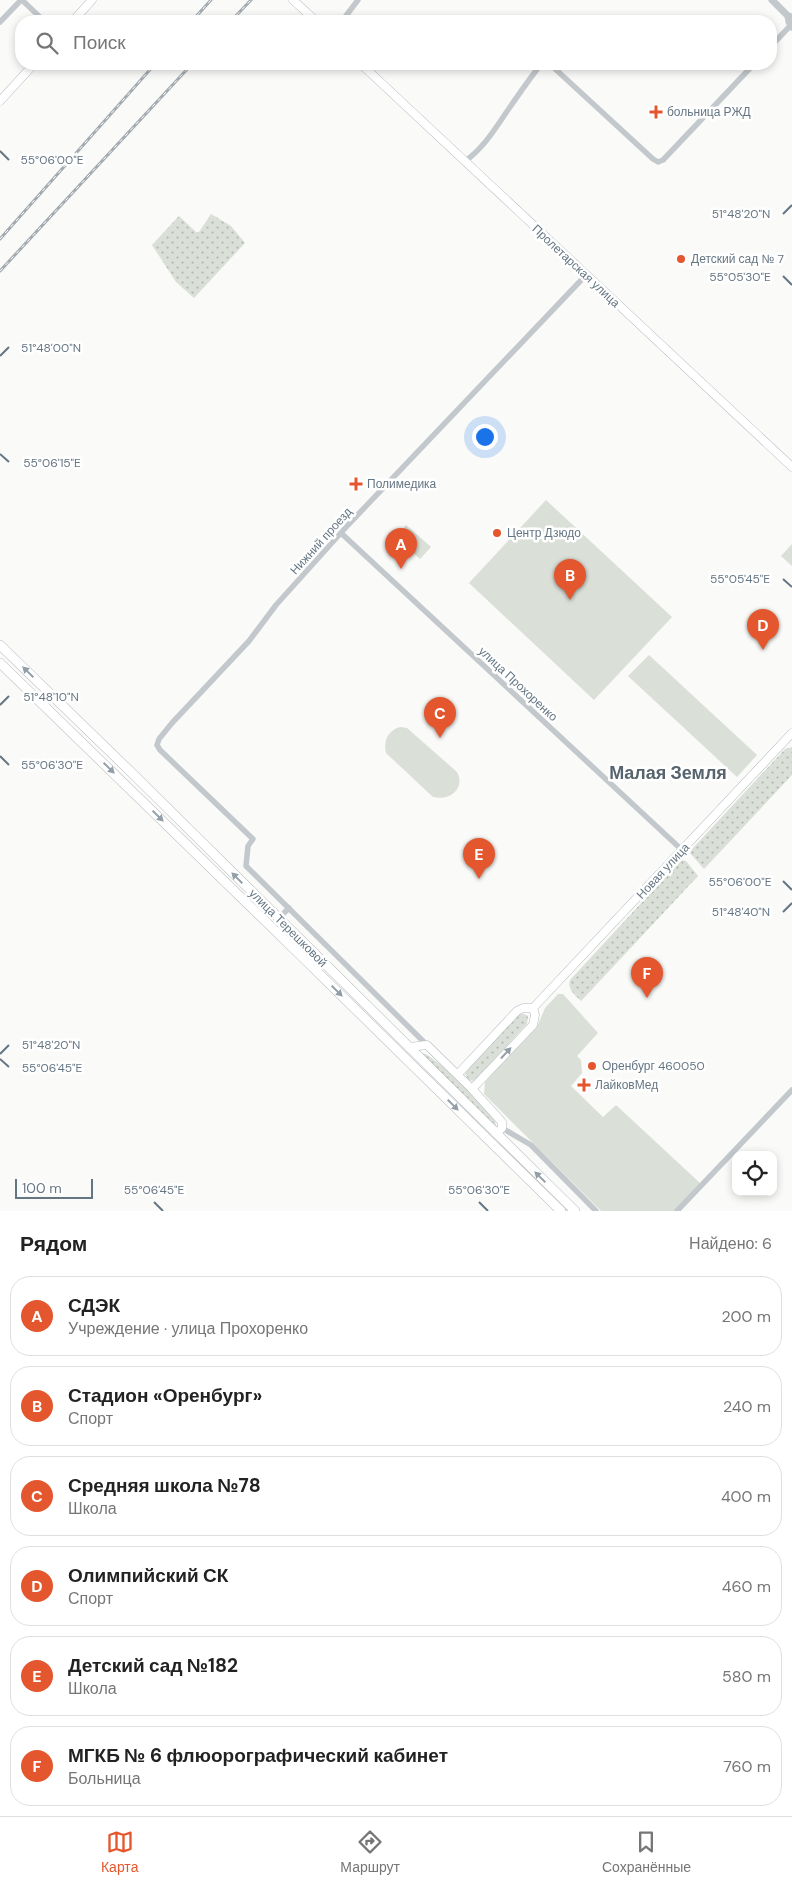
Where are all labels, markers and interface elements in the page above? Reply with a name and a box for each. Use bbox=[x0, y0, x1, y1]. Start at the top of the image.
search box bbox=[15, 15, 777, 70]
icon: search bbox=[33, 29, 61, 57]
text: Поиск bbox=[73, 30, 126, 55]
place label: больница РЖД bbox=[667, 104, 751, 120]
marker: больница РЖД bbox=[649, 105, 663, 119]
text: 55°06'00"E bbox=[20, 152, 84, 168]
text: 51°48'20"N bbox=[712, 206, 770, 222]
street label: Пролетарская улица bbox=[529, 221, 624, 311]
place label: Детский сад № 7 bbox=[691, 251, 784, 267]
marker: Детский сад № 7 bbox=[675, 253, 687, 265]
text: 55°05'30"E bbox=[709, 269, 771, 285]
text: 51°48'00"N bbox=[21, 340, 81, 356]
your location bbox=[472, 424, 498, 450]
text: 55°06'15"E bbox=[23, 455, 81, 471]
place label: Полимедика bbox=[367, 476, 437, 492]
marker: Полимедика bbox=[349, 477, 363, 491]
street label: Нижний проезд bbox=[287, 504, 355, 578]
place label: Центр Дзюдо bbox=[507, 525, 581, 541]
marker: Центр Дзюдо bbox=[491, 527, 503, 539]
pin: A bbox=[385, 528, 417, 569]
pin: B bbox=[554, 559, 586, 600]
text: 55°05'45"E bbox=[710, 571, 770, 587]
pin: D bbox=[747, 609, 779, 650]
street label: улица Прохоренко bbox=[475, 643, 561, 725]
one-way arrow bbox=[22, 666, 34, 678]
text: 51°48'10"N bbox=[23, 689, 79, 705]
pin: C bbox=[424, 697, 456, 738]
text: 55°06'30"E bbox=[21, 757, 83, 773]
district label: Малая Земля bbox=[609, 761, 727, 785]
one-way arrow bbox=[103, 762, 115, 774]
one-way arrow bbox=[152, 810, 164, 822]
pin: E bbox=[463, 838, 495, 879]
street label: Новая улица bbox=[633, 839, 693, 902]
one-way arrow bbox=[231, 872, 243, 884]
text: 55°06'00"E bbox=[708, 874, 772, 890]
street label: улица Терешковой bbox=[246, 886, 330, 970]
text: 51°48'40"N bbox=[712, 904, 770, 920]
pin: F bbox=[631, 957, 663, 998]
one-way arrow bbox=[331, 984, 343, 996]
text: 51°48'20"N bbox=[22, 1037, 80, 1053]
one-way arrow bbox=[500, 1048, 512, 1060]
place label: Оренбург 460050 bbox=[602, 1058, 705, 1074]
text: 55°06'45"E bbox=[22, 1060, 82, 1076]
marker: Оренбург 460050 bbox=[586, 1060, 598, 1072]
place label: ЛайковМед bbox=[595, 1077, 658, 1093]
marker: ЛайковМед bbox=[577, 1078, 591, 1092]
one-way arrow bbox=[446, 1099, 458, 1111]
map controls bbox=[732, 1151, 777, 1196]
button: locate bbox=[732, 1151, 777, 1196]
one-way arrow bbox=[535, 1171, 547, 1183]
scale bar bbox=[15, 1176, 92, 1199]
text: 100 m bbox=[22, 1179, 62, 1197]
text: 55°06'45"E bbox=[124, 1182, 184, 1198]
text: 55°06'30"E bbox=[448, 1182, 510, 1198]
text: Рядом bbox=[20, 1230, 87, 1258]
text: Найдено: 6 bbox=[689, 1233, 772, 1254]
text: СДЭК bbox=[68, 1293, 120, 1318]
text: A bbox=[31, 1306, 43, 1327]
text: 200 m bbox=[722, 1306, 771, 1327]
text: Учреждение · улица Прохоренко bbox=[68, 1318, 308, 1339]
text: Стадион «Оренбург» bbox=[68, 1383, 262, 1408]
text: B bbox=[32, 1396, 42, 1417]
text: 240 m bbox=[723, 1396, 771, 1417]
text: Спорт bbox=[68, 1408, 113, 1429]
text: Средняя школа №78 bbox=[68, 1473, 261, 1498]
text: C bbox=[31, 1486, 43, 1507]
text: 400 m bbox=[721, 1486, 771, 1507]
text: Школа bbox=[68, 1498, 117, 1519]
text: Олимпийский СК bbox=[68, 1563, 228, 1588]
text: D bbox=[31, 1576, 43, 1597]
text: 460 m bbox=[722, 1576, 771, 1597]
text: Спорт bbox=[68, 1588, 113, 1609]
text: Детский сад №182 bbox=[68, 1653, 238, 1678]
text: E bbox=[32, 1666, 42, 1687]
text: 580 m bbox=[722, 1666, 771, 1687]
text: Школа bbox=[68, 1678, 117, 1699]
text: МГКБ № 6 флюорографический кабинет bbox=[68, 1743, 448, 1768]
text: F bbox=[33, 1756, 41, 1777]
text: 760 m bbox=[723, 1756, 771, 1777]
text: Больница bbox=[68, 1768, 141, 1789]
tab: Карта bbox=[101, 1828, 138, 1876]
tab: Маршрут bbox=[340, 1828, 400, 1876]
tab: Сохранённые bbox=[602, 1828, 691, 1876]

